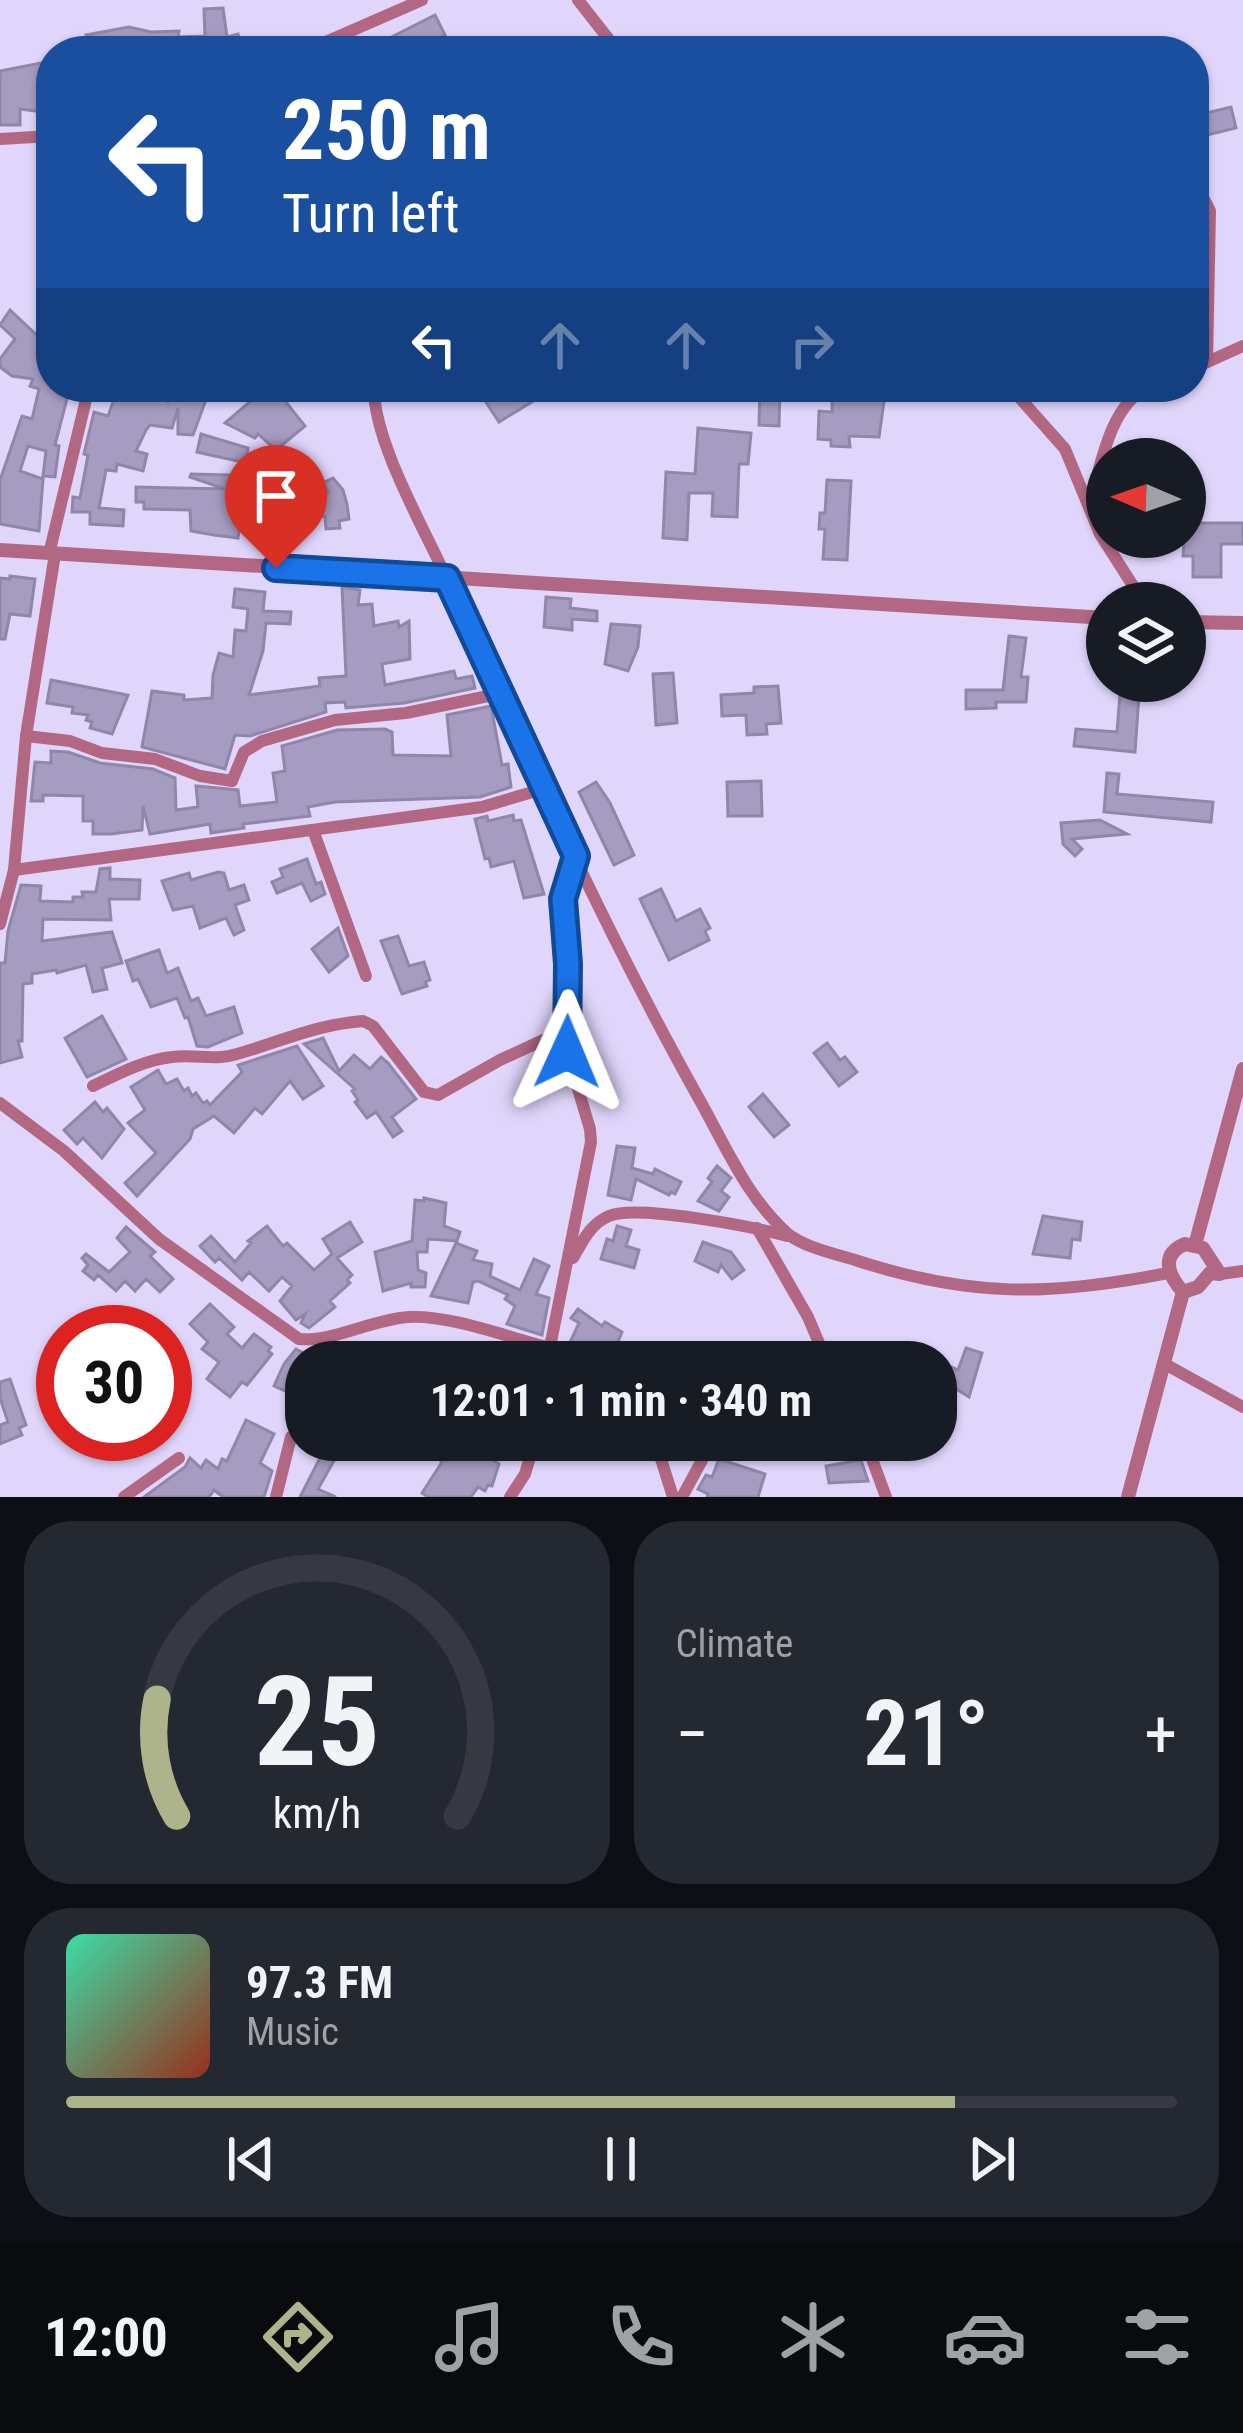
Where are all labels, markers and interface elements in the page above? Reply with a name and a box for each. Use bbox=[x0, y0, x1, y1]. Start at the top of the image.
text: 250 m bbox=[282, 81, 491, 180]
icon: left bbox=[84, 84, 240, 240]
text: Turn left bbox=[282, 182, 459, 245]
icon: left bbox=[401, 312, 467, 378]
icon: ahead bbox=[527, 312, 593, 378]
icon: ahead bbox=[653, 312, 719, 378]
icon: right bbox=[779, 312, 845, 378]
north arrow bbox=[1086, 438, 1206, 558]
map controls bbox=[1086, 438, 1206, 702]
pin bbox=[225, 445, 327, 568]
icon: arrive bbox=[243, 463, 309, 529]
button: layers bbox=[1086, 582, 1206, 702]
position arrow bbox=[504, 989, 630, 1115]
speed limit sign: 30 bbox=[36, 1305, 192, 1461]
text: 12:01 · 1 min · 340 m bbox=[430, 1374, 812, 1427]
text: Climate bbox=[676, 1621, 793, 1667]
text: 25 bbox=[254, 1649, 380, 1795]
text: 21° bbox=[863, 1682, 989, 1787]
text: − bbox=[676, 1696, 709, 1773]
text: + bbox=[1144, 1696, 1177, 1773]
text: km/h bbox=[273, 1787, 361, 1837]
text: 97.3 FM bbox=[246, 1956, 393, 2009]
text: Music bbox=[246, 2009, 339, 2055]
icon: previous bbox=[218, 2126, 284, 2192]
icon: pause bbox=[588, 2126, 654, 2192]
icon: next bbox=[959, 2126, 1025, 2192]
icon: directions bbox=[256, 2295, 340, 2379]
icon: music bbox=[428, 2295, 512, 2379]
icon: phone bbox=[599, 2295, 683, 2379]
icon: climate bbox=[771, 2295, 855, 2379]
icon: car bbox=[943, 2295, 1027, 2379]
icon: filters bbox=[1115, 2295, 1199, 2379]
text: 12:00 bbox=[44, 2306, 168, 2369]

